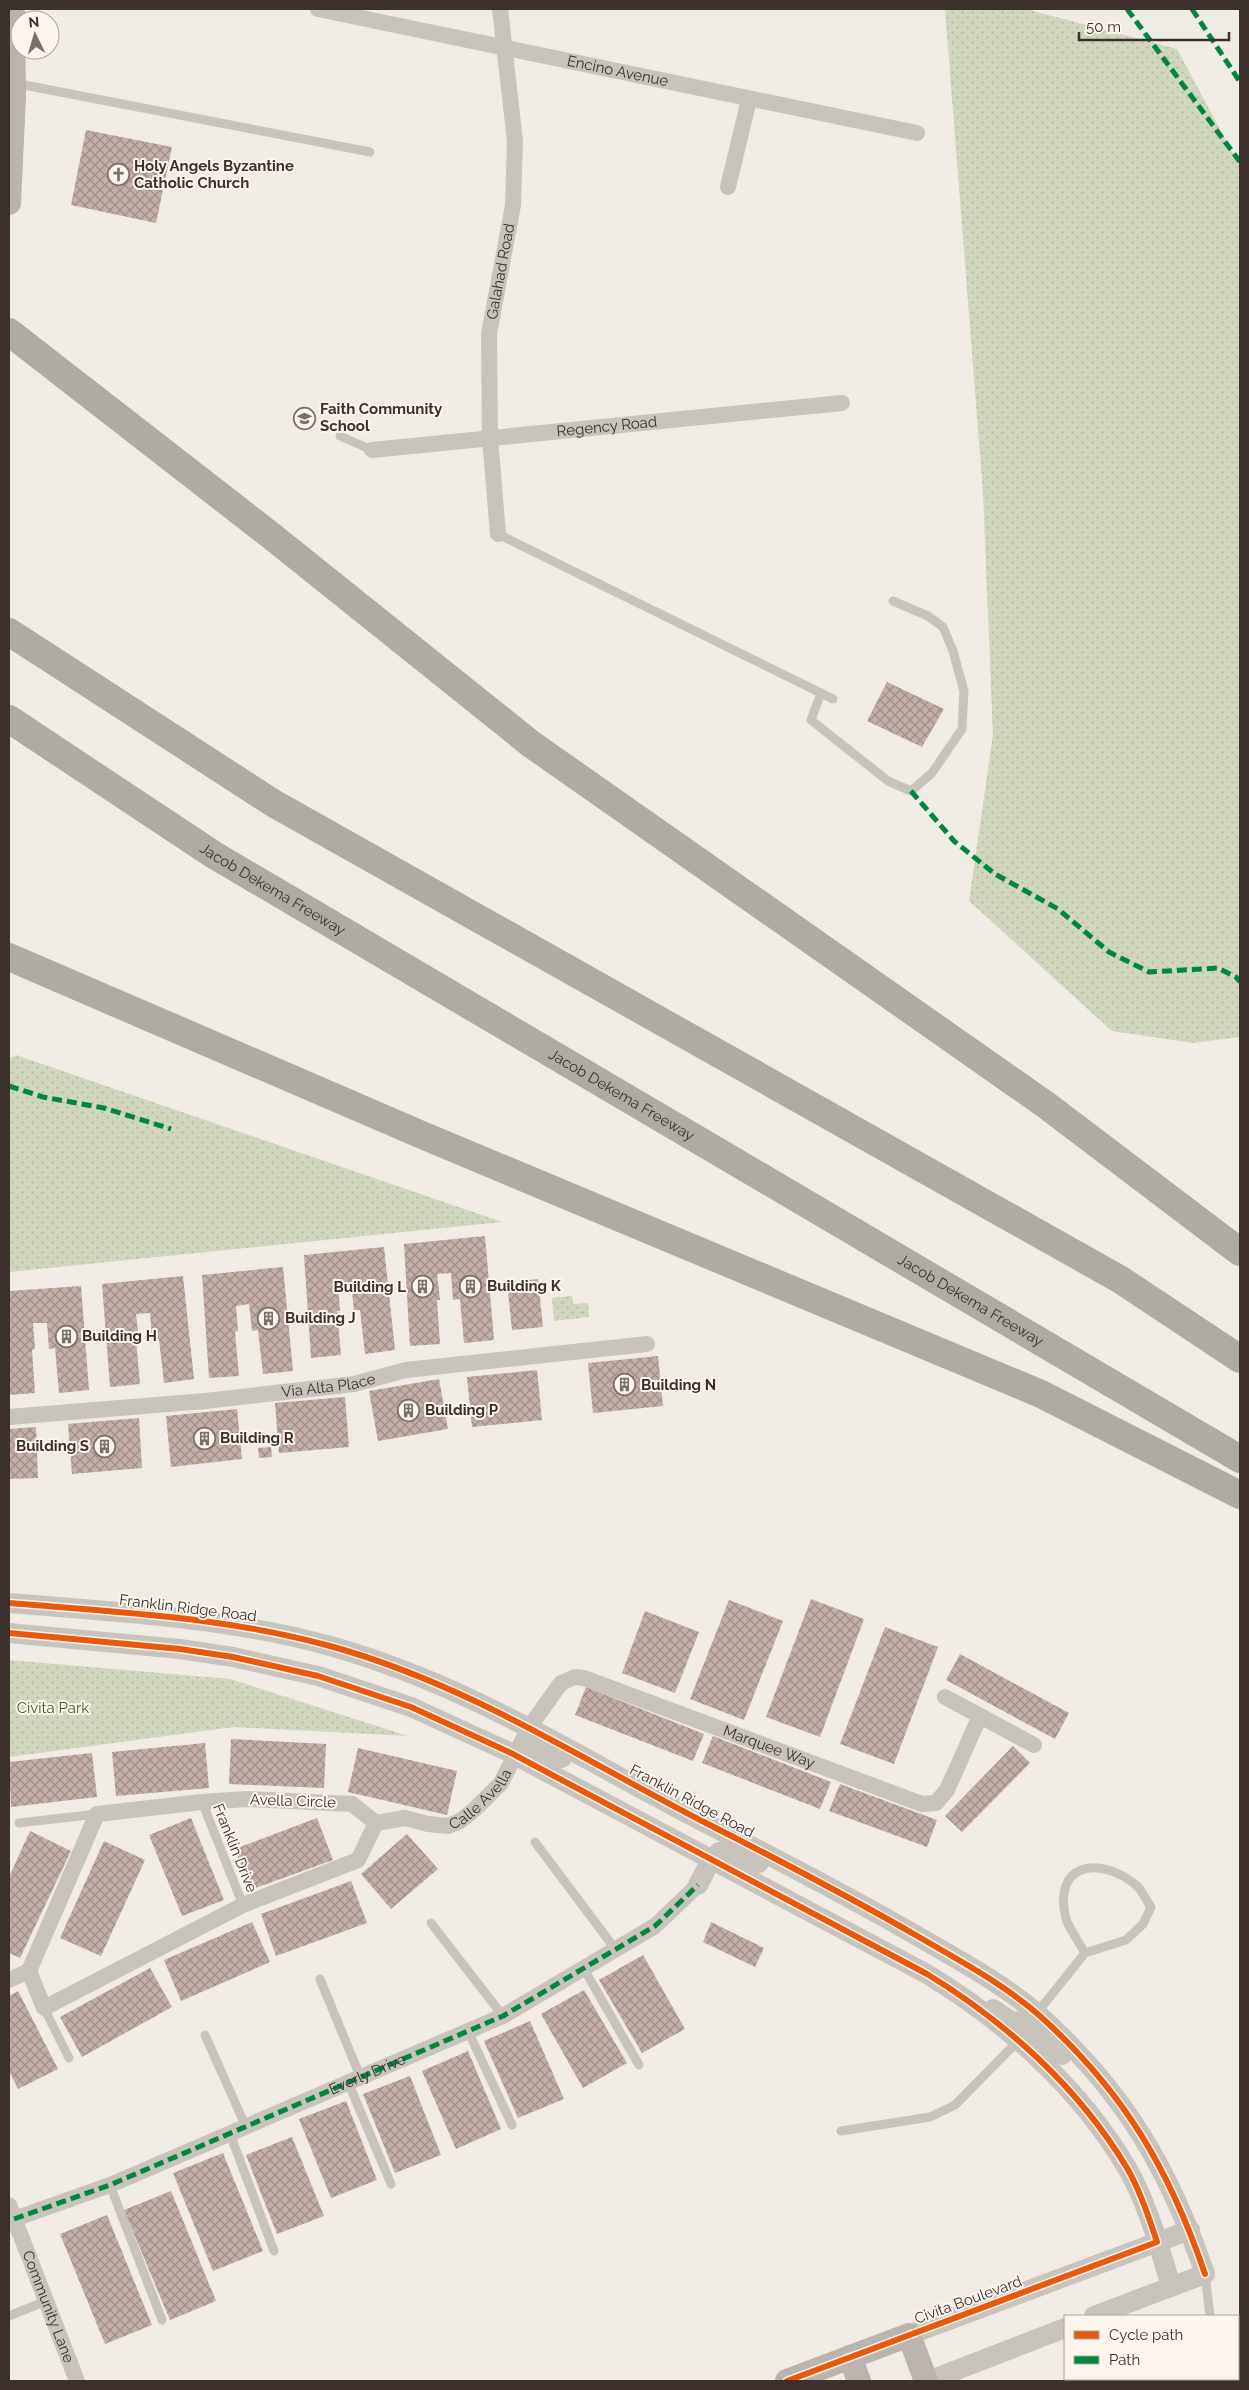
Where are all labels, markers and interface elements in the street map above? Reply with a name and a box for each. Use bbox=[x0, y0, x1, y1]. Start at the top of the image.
north arrow bbox=[10, 10, 60, 60]
scale bar bbox=[1079, 10, 1229, 42]
text: N bbox=[28, 14, 40, 30]
text: 50 m bbox=[1086, 18, 1121, 36]
street label: Encino Avenue bbox=[565, 52, 670, 90]
place label: Holy Angels Byzantine Catholic Church bbox=[134, 157, 294, 192]
church icon: Holy Angels Byzantine Catholic Church bbox=[106, 163, 130, 187]
street label: Galahad Road bbox=[483, 222, 518, 321]
place label: Faith Community School bbox=[320, 400, 443, 435]
school or university icon: Faith Community School bbox=[292, 406, 316, 430]
street label: Regency Road bbox=[556, 413, 658, 440]
street label: Jacob Dekema Freeway bbox=[197, 839, 349, 939]
street label: Jacob Dekema Freeway bbox=[545, 1045, 698, 1145]
street label: Jacob Dekema Freeway bbox=[895, 1251, 1047, 1350]
building icon: Building K bbox=[459, 1274, 483, 1298]
building icon: Building L bbox=[410, 1275, 434, 1299]
place label: Building K bbox=[487, 1277, 562, 1295]
place label: Building L bbox=[334, 1278, 406, 1296]
building icon: Building J bbox=[257, 1306, 281, 1330]
place label: Building J bbox=[285, 1309, 356, 1327]
building icon: Building H bbox=[54, 1324, 78, 1348]
place label: Building H bbox=[82, 1327, 157, 1345]
street label: Via Alta Place bbox=[280, 1370, 378, 1401]
building icon: Building N bbox=[613, 1373, 637, 1397]
place label: Building N bbox=[641, 1376, 716, 1394]
building icon: Building P bbox=[397, 1398, 421, 1422]
place label: Building P bbox=[425, 1401, 499, 1419]
building icon: Building R bbox=[192, 1426, 216, 1450]
place label: Building R bbox=[220, 1429, 294, 1447]
building icon: Building S bbox=[93, 1434, 117, 1458]
place label: Building S bbox=[16, 1437, 89, 1455]
street label: Franklin Ridge Road bbox=[118, 1591, 258, 1625]
park label: Civita Park bbox=[17, 1699, 89, 1717]
street label: Marquee Way bbox=[721, 1722, 817, 1772]
street label: Franklin Ridge Road bbox=[627, 1761, 757, 1841]
street label: Calle Avella bbox=[446, 1766, 516, 1834]
street label: Avella Circle bbox=[250, 1791, 336, 1812]
street label: Franklin Drive bbox=[209, 1801, 261, 1895]
street label: Everly Drive bbox=[326, 2050, 409, 2099]
street label: Community Lane bbox=[18, 2248, 78, 2366]
street label: Civita Boulevard bbox=[912, 2272, 1024, 2328]
legend bbox=[1064, 2315, 1239, 2380]
text: Cycle path bbox=[1109, 2326, 1183, 2344]
text: Path bbox=[1109, 2351, 1140, 2369]

